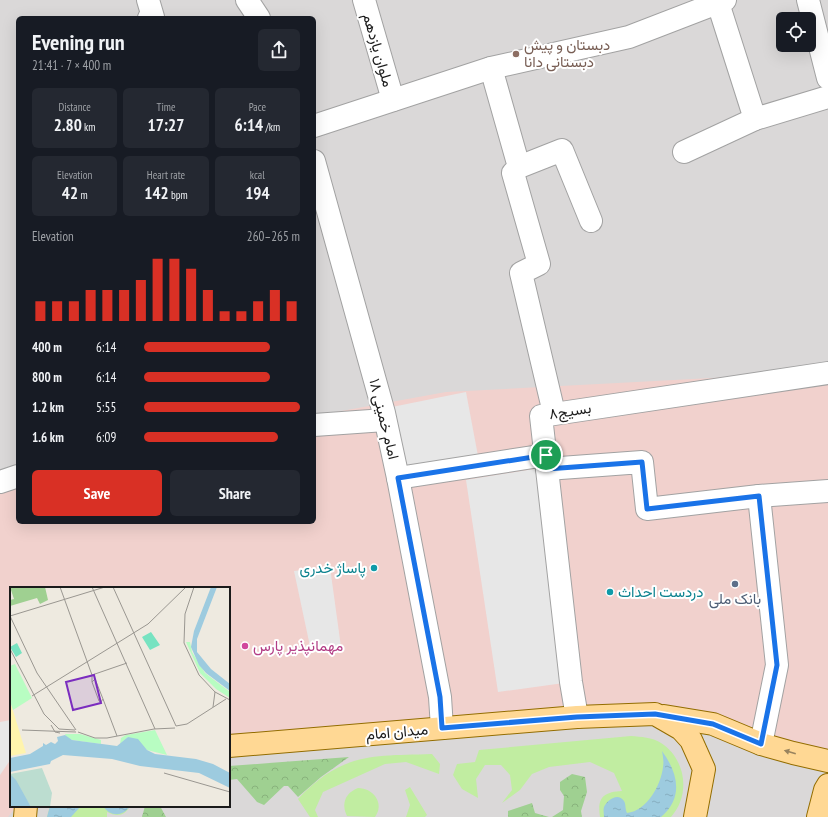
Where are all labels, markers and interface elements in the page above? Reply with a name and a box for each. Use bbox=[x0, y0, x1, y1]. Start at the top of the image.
street label: ملوان یازدهم bbox=[358, 11, 398, 89]
map controls bbox=[776, 12, 816, 52]
button: locate bbox=[776, 12, 816, 52]
text: Evening run bbox=[32, 28, 125, 56]
button: share bbox=[258, 29, 300, 71]
place label: دبستان و پیش دبستانی دانا bbox=[524, 35, 610, 72]
marker: دبستان و پیش دبستانی دانا bbox=[511, 49, 521, 59]
text: 21:41 · 7 × 400 m bbox=[32, 57, 111, 74]
text: Distance bbox=[58, 100, 91, 114]
text: Time bbox=[156, 100, 176, 114]
text: Pace bbox=[249, 100, 266, 114]
text: 2.80 bbox=[54, 114, 82, 136]
text: 17:27 bbox=[148, 114, 184, 136]
text: 6:14 bbox=[234, 114, 263, 136]
text: km bbox=[82, 120, 96, 134]
text: /km bbox=[263, 120, 280, 134]
text: Elevation bbox=[57, 168, 92, 182]
text: Heart rate bbox=[147, 168, 185, 182]
text: kcal bbox=[250, 168, 265, 182]
text: 42 bbox=[62, 182, 78, 204]
text: 142 bbox=[144, 182, 169, 204]
text: 194 bbox=[245, 182, 270, 204]
text: m bbox=[78, 188, 88, 202]
text: bpm bbox=[169, 188, 188, 202]
text: Elevation bbox=[32, 228, 74, 245]
text: 260–265 m bbox=[247, 228, 300, 245]
text: 400 m bbox=[32, 339, 62, 356]
text: 6:14 bbox=[96, 339, 116, 356]
text: 800 m bbox=[32, 369, 62, 386]
text: 6:14 bbox=[96, 369, 116, 386]
street label: امام خمینی ۱۸ bbox=[364, 376, 404, 462]
street label: بسیج۸ bbox=[547, 398, 593, 425]
text: 1.2 km bbox=[32, 399, 64, 416]
text: 5:55 bbox=[96, 399, 116, 416]
text: 1.6 km bbox=[32, 429, 64, 446]
text: 6:09 bbox=[96, 429, 116, 446]
pin bbox=[529, 438, 563, 472]
icon: arrive bbox=[535, 444, 557, 466]
button: Save bbox=[32, 470, 162, 516]
button: Share bbox=[170, 470, 300, 516]
place label: پاساژ خدری bbox=[300, 558, 366, 578]
marker: پاساژ خدری bbox=[369, 563, 379, 573]
marker: بانک ملی bbox=[730, 579, 740, 589]
place label: دردست احداث bbox=[618, 582, 703, 601]
inset map bbox=[10, 587, 230, 807]
marker: دردست احداث bbox=[605, 587, 615, 597]
place label: بانک ملی bbox=[709, 589, 761, 609]
place label: مهمانپذیر پارس bbox=[253, 636, 343, 656]
marker: مهمانپذیر پارس bbox=[240, 641, 250, 651]
street label: میدان امام bbox=[365, 719, 429, 745]
one-way arrow bbox=[784, 749, 796, 755]

